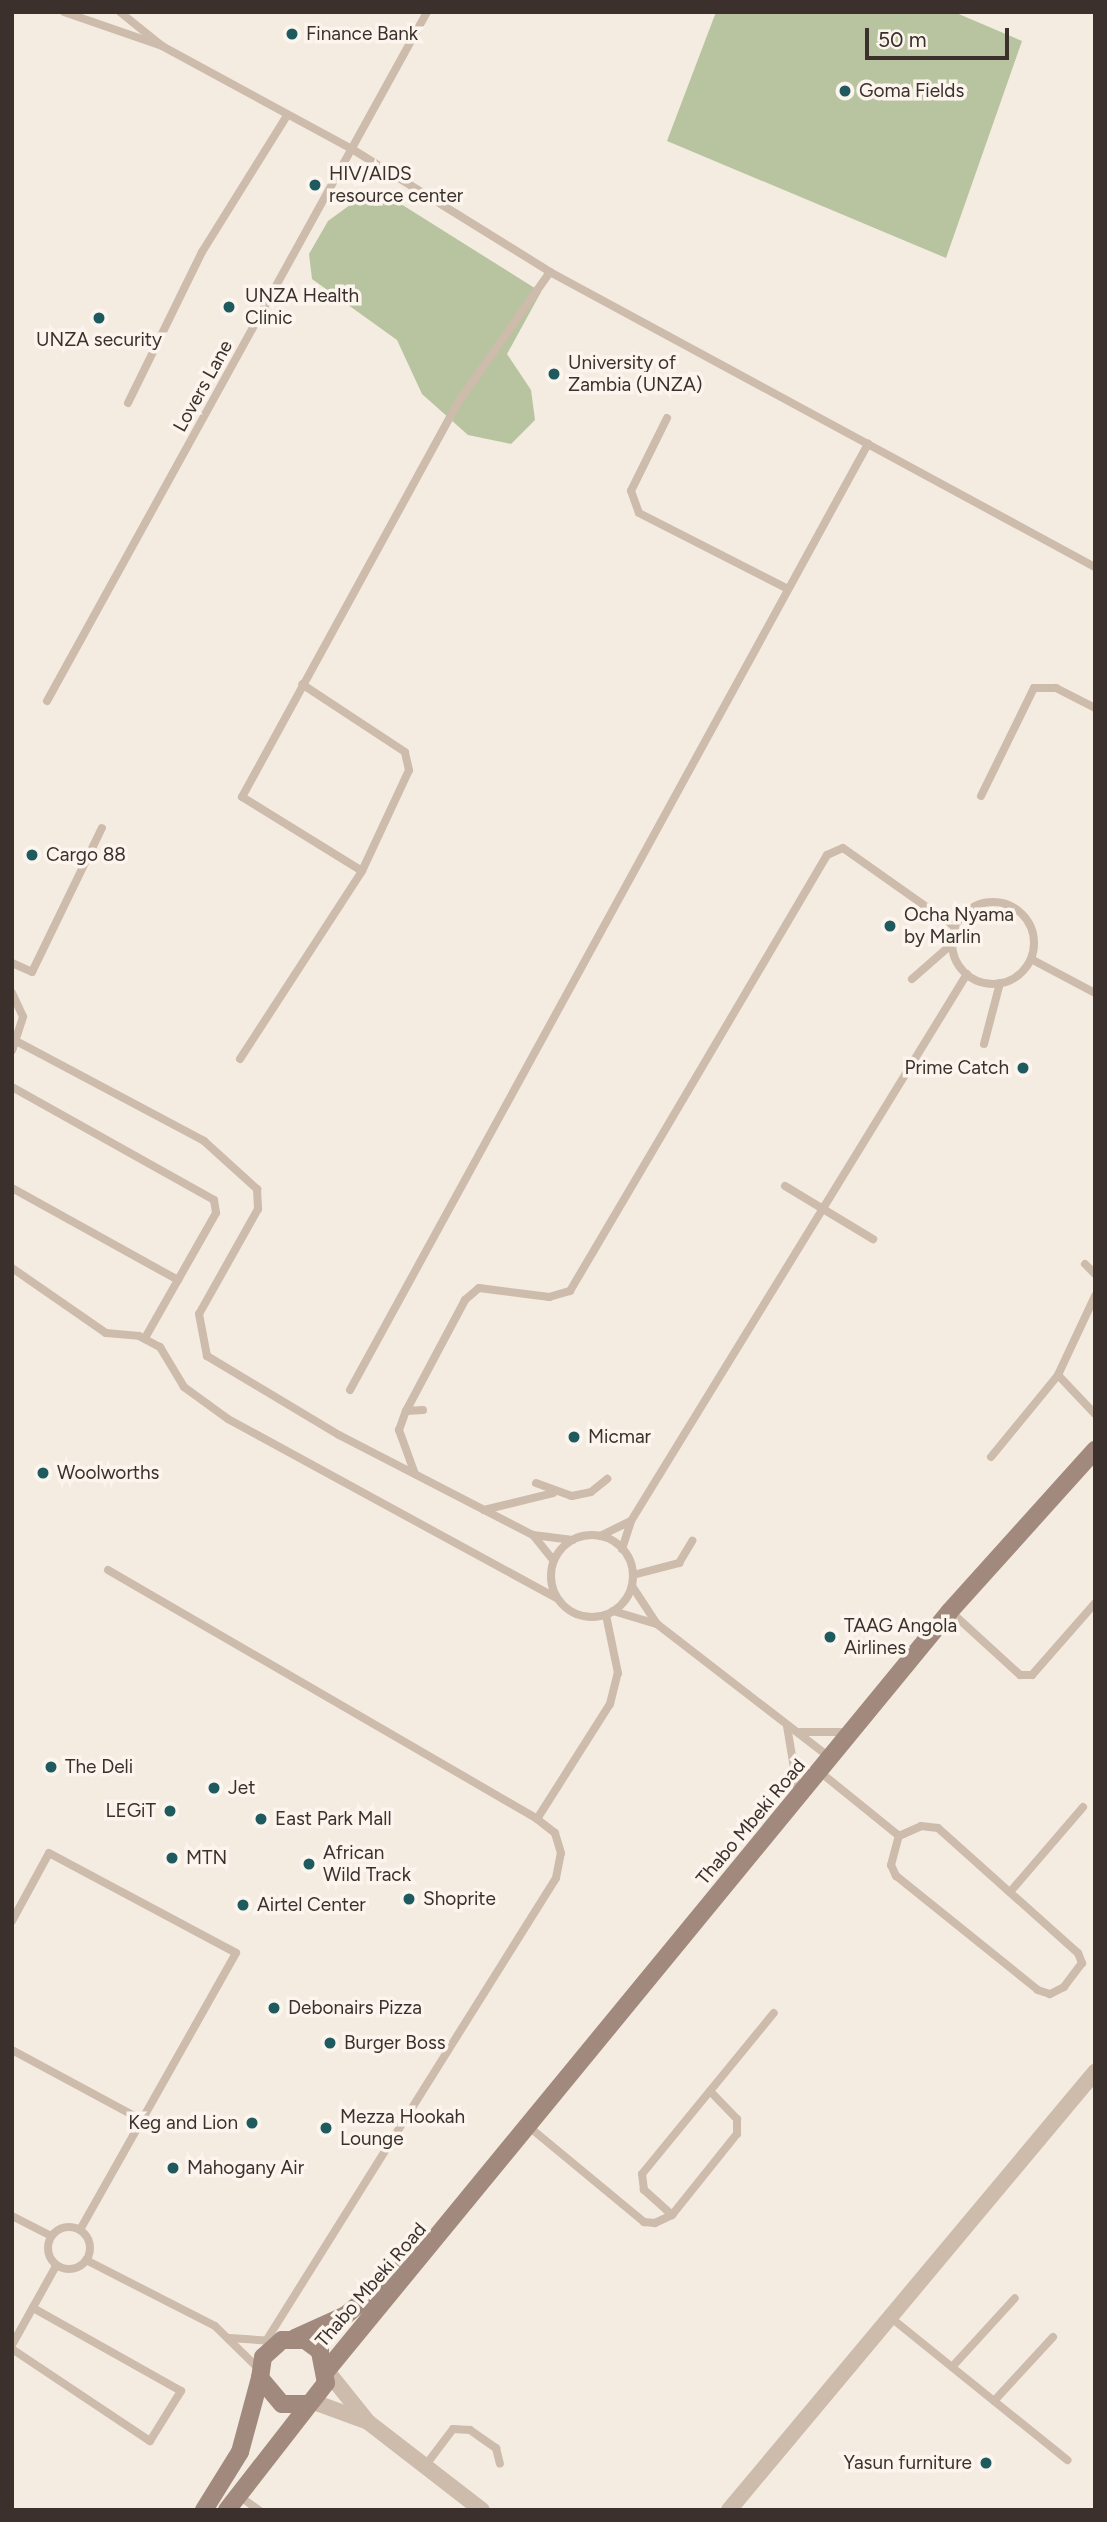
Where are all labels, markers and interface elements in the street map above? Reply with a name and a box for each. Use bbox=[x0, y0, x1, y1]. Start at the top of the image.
scale bar bbox=[869, 14, 1012, 58]
place label: Finance Bank bbox=[306, 23, 418, 45]
marker: Finance Bank bbox=[284, 26, 300, 42]
text: 50 m bbox=[878, 27, 927, 52]
place label: Goma Fields bbox=[859, 80, 964, 102]
marker: Goma Fields bbox=[837, 83, 853, 99]
place label: HIV/AIDS resource center bbox=[329, 163, 463, 207]
marker: HIV/AIDS resource center bbox=[307, 177, 323, 193]
place label: UNZA Health Clinic bbox=[245, 285, 359, 329]
marker: UNZA Health Clinic bbox=[219, 297, 239, 317]
marker: UNZA security bbox=[91, 310, 107, 326]
place label: UNZA security bbox=[36, 329, 162, 351]
street label: Lovers Lane bbox=[168, 336, 238, 436]
place label: University of Zambia (UNZA) bbox=[568, 352, 703, 396]
marker: University of Zambia (UNZA) bbox=[546, 366, 562, 382]
place label: Cargo 88 bbox=[46, 844, 126, 866]
marker: Cargo 88 bbox=[24, 847, 40, 863]
place label: Ocha Nyama by Marlin bbox=[904, 904, 1014, 948]
marker: Ocha Nyama by Marlin bbox=[882, 918, 898, 934]
place label: Prime Catch bbox=[905, 1057, 1009, 1079]
marker: Prime Catch bbox=[1015, 1060, 1031, 1076]
place label: Micmar bbox=[588, 1426, 651, 1448]
marker: Micmar bbox=[566, 1429, 582, 1445]
place label: Woolworths bbox=[57, 1462, 159, 1484]
marker: Woolworths bbox=[35, 1465, 51, 1481]
place label: TAAG Angola Airlines bbox=[844, 1615, 957, 1659]
marker: TAAG Angola Airlines bbox=[822, 1629, 838, 1645]
street label: Thabo Mbeki Road bbox=[692, 1754, 810, 1890]
place label: The Deli bbox=[65, 1756, 133, 1778]
marker: The Deli bbox=[43, 1759, 59, 1775]
place label: Jet bbox=[228, 1777, 255, 1799]
marker: Jet bbox=[206, 1780, 222, 1796]
place label: LEGiT bbox=[106, 1800, 156, 1822]
marker: LEGiT bbox=[162, 1803, 178, 1819]
place label: East Park Mall bbox=[275, 1808, 392, 1830]
marker: East Park Mall bbox=[253, 1811, 269, 1827]
place label: African Wild Track bbox=[323, 1842, 411, 1886]
place label: MTN bbox=[186, 1847, 227, 1869]
marker: MTN bbox=[164, 1850, 180, 1866]
marker: African Wild Track bbox=[301, 1856, 317, 1872]
place label: Shoprite bbox=[423, 1888, 496, 1910]
marker: Shoprite bbox=[401, 1891, 417, 1907]
place label: Airtel Center bbox=[257, 1894, 366, 1916]
marker: Airtel Center bbox=[235, 1897, 251, 1913]
place label: Debonairs Pizza bbox=[288, 1997, 422, 2019]
marker: Debonairs Pizza bbox=[266, 2000, 282, 2016]
place label: Burger Boss bbox=[344, 2032, 446, 2054]
marker: Burger Boss bbox=[322, 2035, 338, 2051]
place label: Mezza Hookah Lounge bbox=[340, 2106, 465, 2150]
place label: Keg and Lion bbox=[128, 2112, 238, 2134]
marker: Keg and Lion bbox=[244, 2115, 260, 2131]
marker: Mezza Hookah Lounge bbox=[318, 2120, 334, 2136]
place label: Mahogany Air bbox=[187, 2157, 304, 2179]
marker: Mahogany Air bbox=[165, 2160, 181, 2176]
street label: Thabo Mbeki Road bbox=[311, 2218, 431, 2352]
place label: Yasun furniture bbox=[844, 2452, 972, 2474]
marker: Yasun furniture bbox=[978, 2455, 994, 2471]

